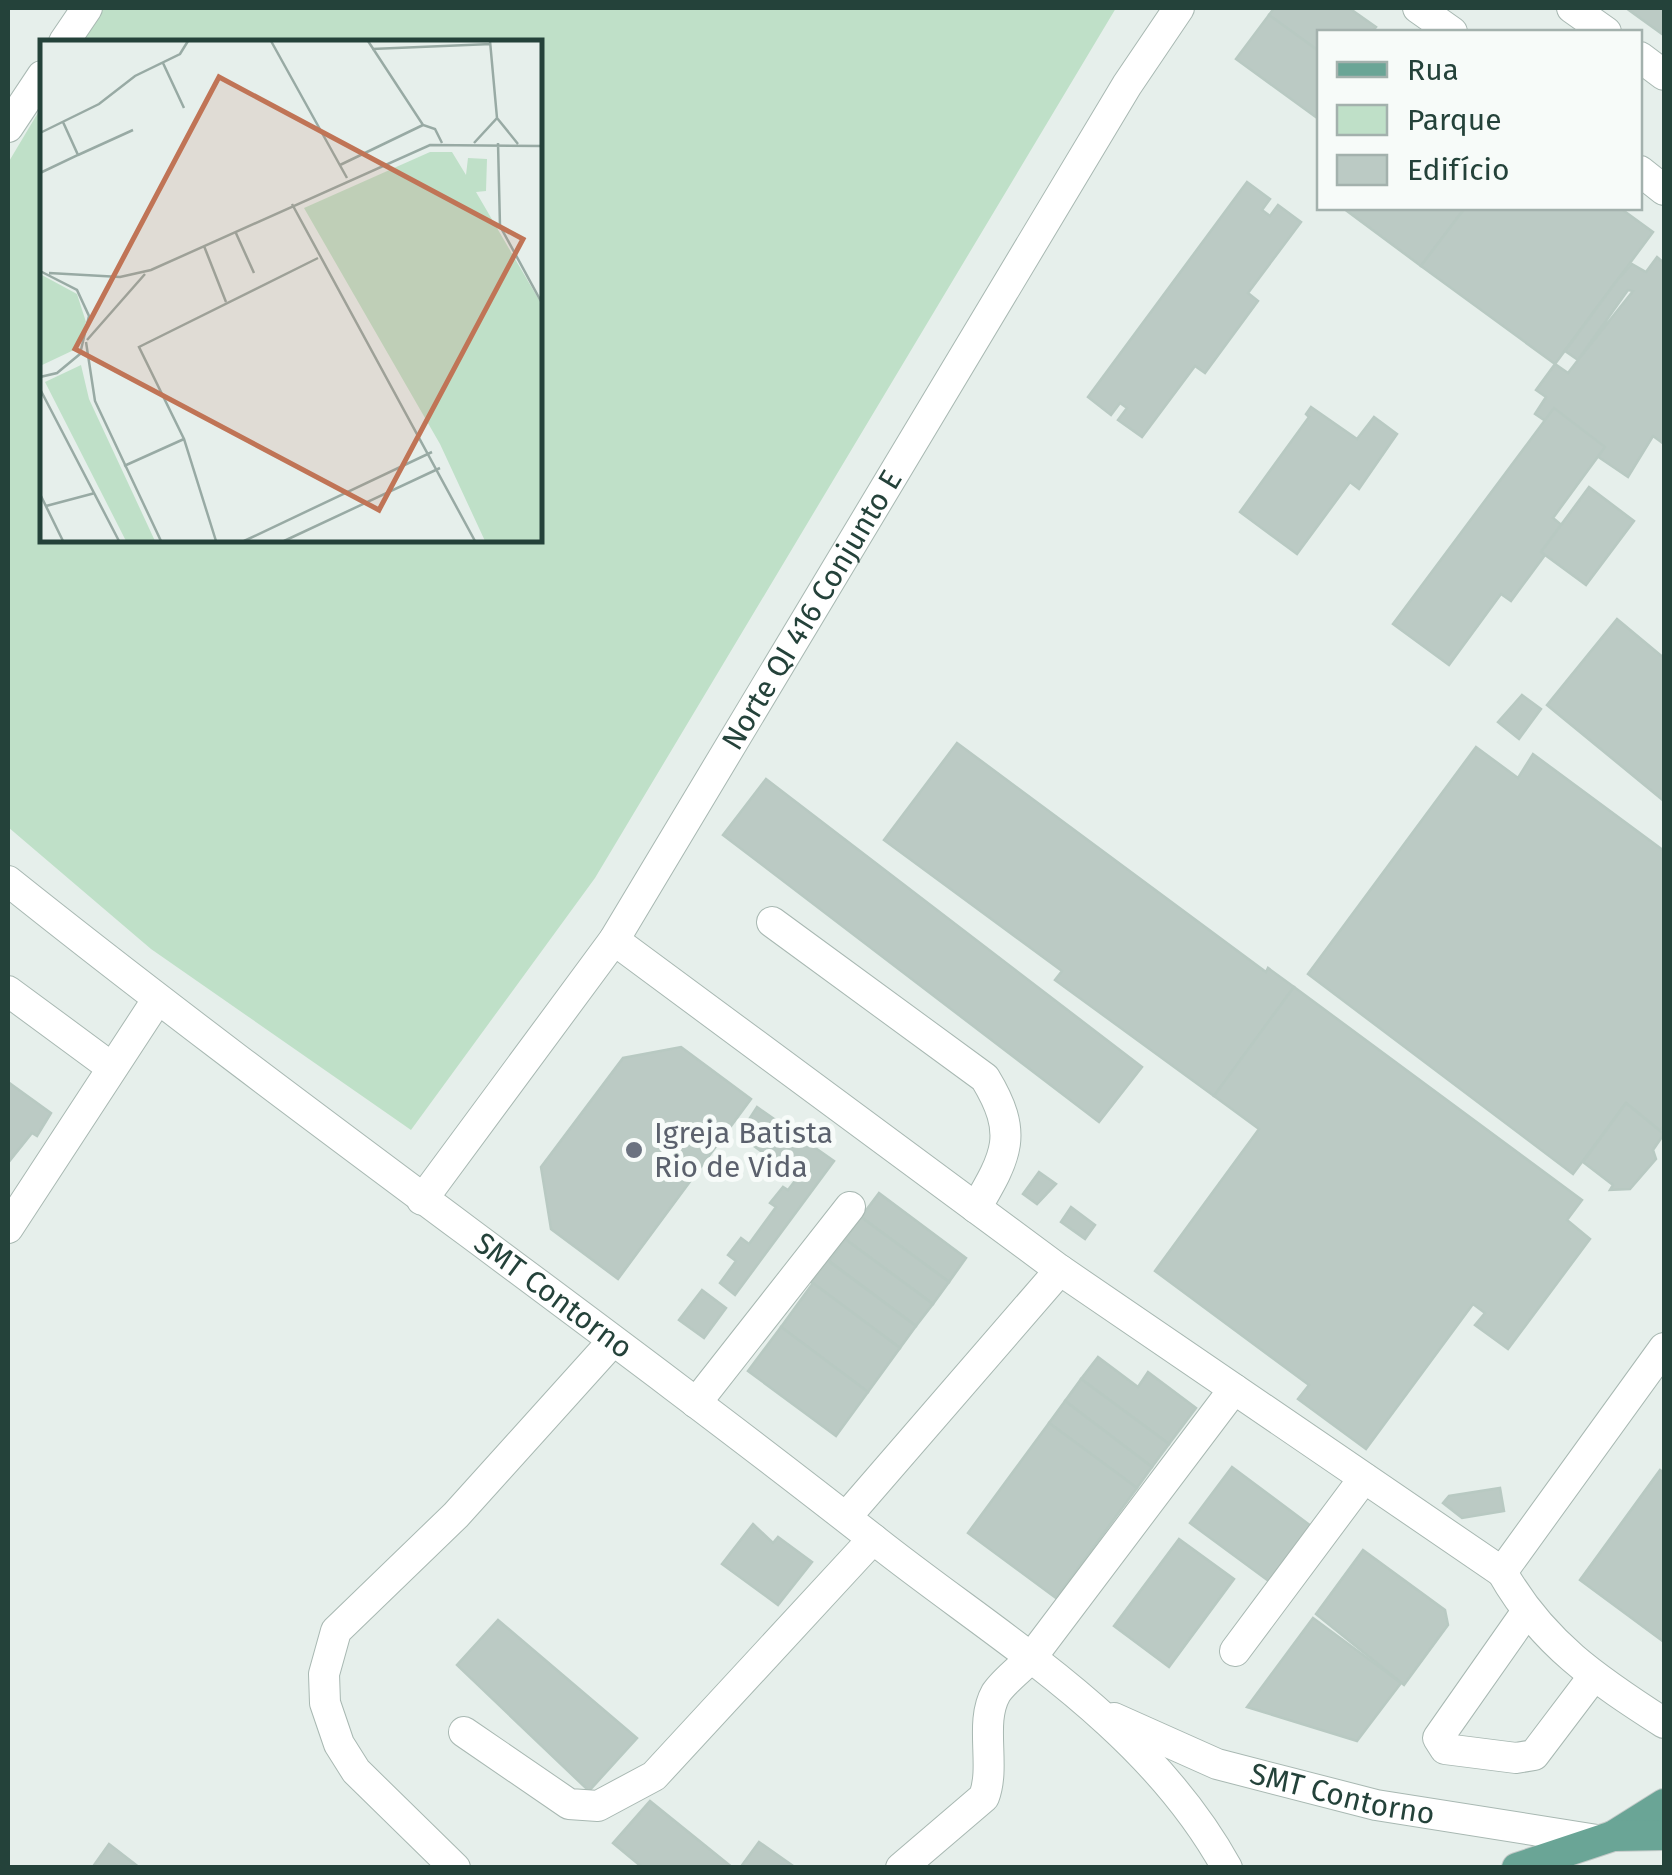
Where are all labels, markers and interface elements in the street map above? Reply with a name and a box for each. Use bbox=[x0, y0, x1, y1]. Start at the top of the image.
legend bbox=[1317, 30, 1642, 210]
inset map bbox=[40, 40, 542, 542]
text: Rua bbox=[1407, 52, 1459, 88]
text: Parque bbox=[1407, 102, 1502, 138]
text: Edifício bbox=[1407, 152, 1509, 188]
street label: Norte QI 416 Conjunto E bbox=[714, 464, 910, 756]
place label: Igreja Batista Rio de Vida bbox=[654, 1115, 833, 1185]
marker: Igreja Batista Rio de Vida bbox=[623, 1139, 645, 1161]
street label: SMT Contorno bbox=[467, 1225, 640, 1366]
street label: SMT Contorno bbox=[1246, 1755, 1437, 1832]

